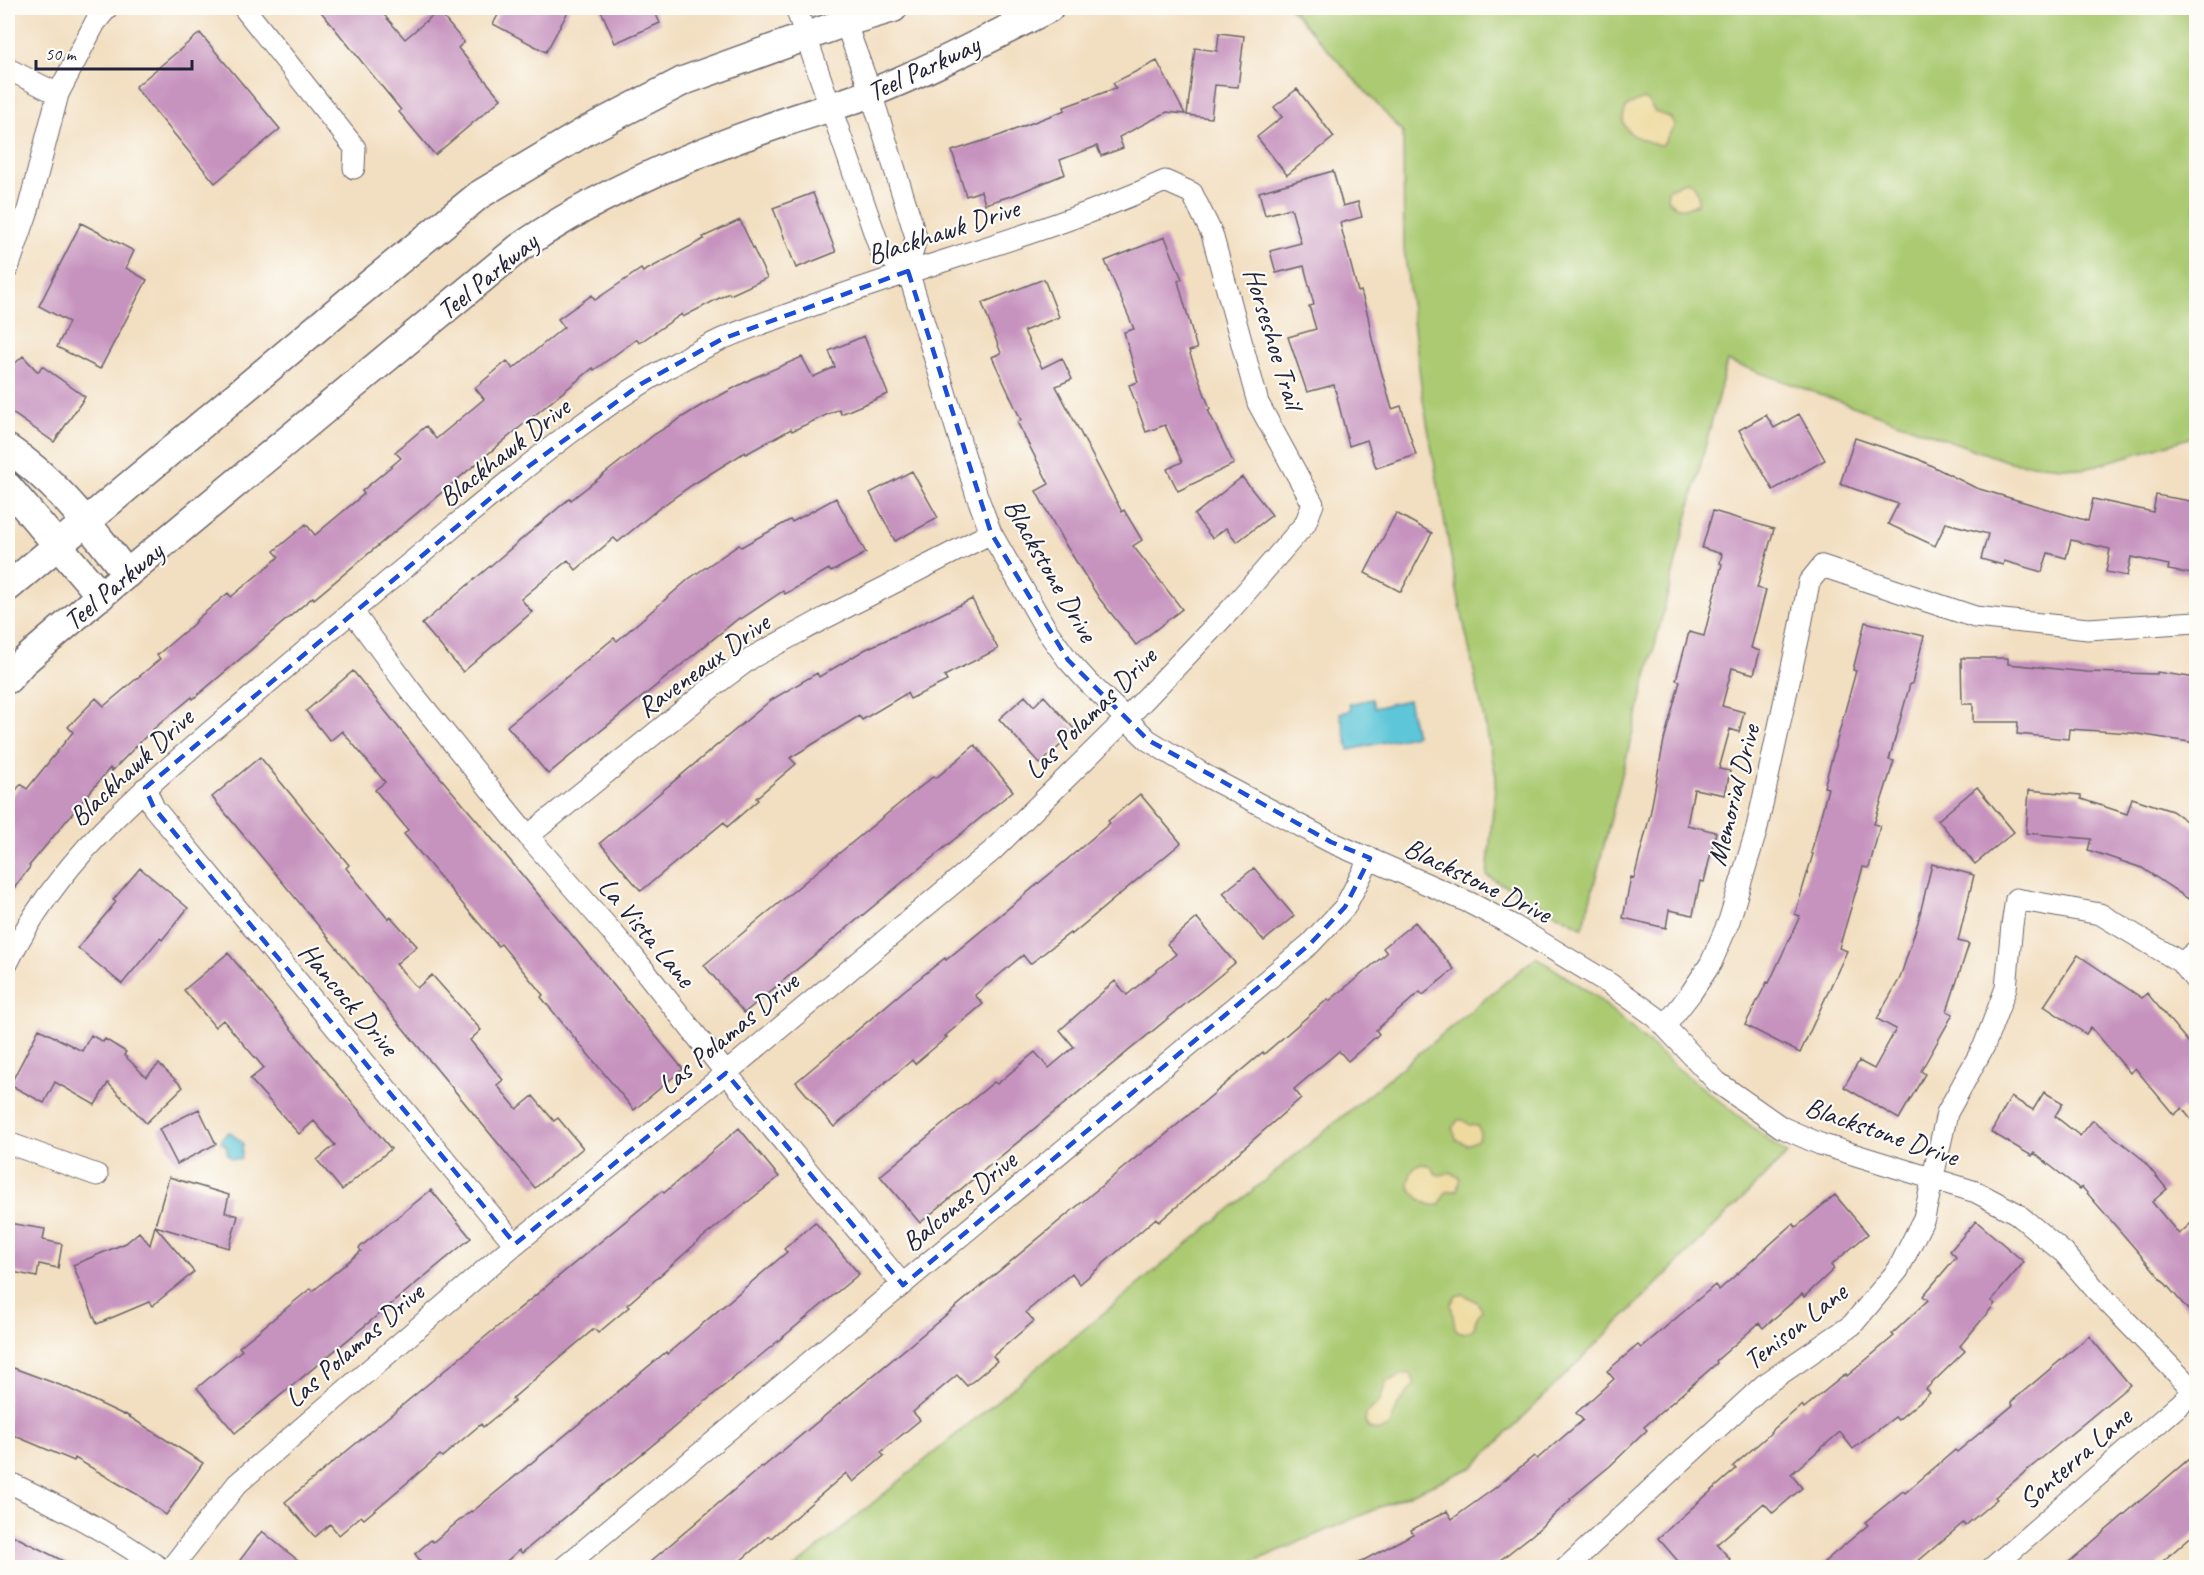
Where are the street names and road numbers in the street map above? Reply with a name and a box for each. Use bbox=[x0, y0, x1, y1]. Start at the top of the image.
street label: Teel Parkway bbox=[861, 26, 987, 109]
street label: Blackhawk Drive bbox=[863, 189, 1025, 272]
street label: Teel Parkway bbox=[429, 223, 546, 327]
street label: Horseshoe Trail bbox=[1236, 263, 1314, 418]
street label: Blackhawk Drive bbox=[431, 388, 578, 514]
street label: Blackstone Drive bbox=[996, 492, 1107, 649]
street label: Teel Parkway bbox=[56, 532, 172, 638]
street label: Raveneaux Drive bbox=[630, 604, 778, 725]
street label: Las Polamas Drive bbox=[1016, 638, 1165, 787]
street label: Blackhawk Drive bbox=[61, 699, 202, 834]
street label: Memorial Drive bbox=[1699, 719, 1768, 869]
street label: Blackstone Drive bbox=[1399, 829, 1559, 931]
street label: La Vista Lane bbox=[591, 870, 704, 996]
street label: Hancock Drive bbox=[291, 935, 408, 1064]
street label: Las Polamas Drive bbox=[650, 963, 807, 1102]
street label: Blackstone Drive bbox=[1801, 1089, 1965, 1174]
street label: Balcones Drive bbox=[894, 1142, 1025, 1259]
street label: Las Polamas Drive bbox=[277, 1274, 432, 1415]
street label: Tenison Lane bbox=[1736, 1274, 1855, 1377]
street label: Sonterra Lane bbox=[2011, 1398, 2140, 1517]

